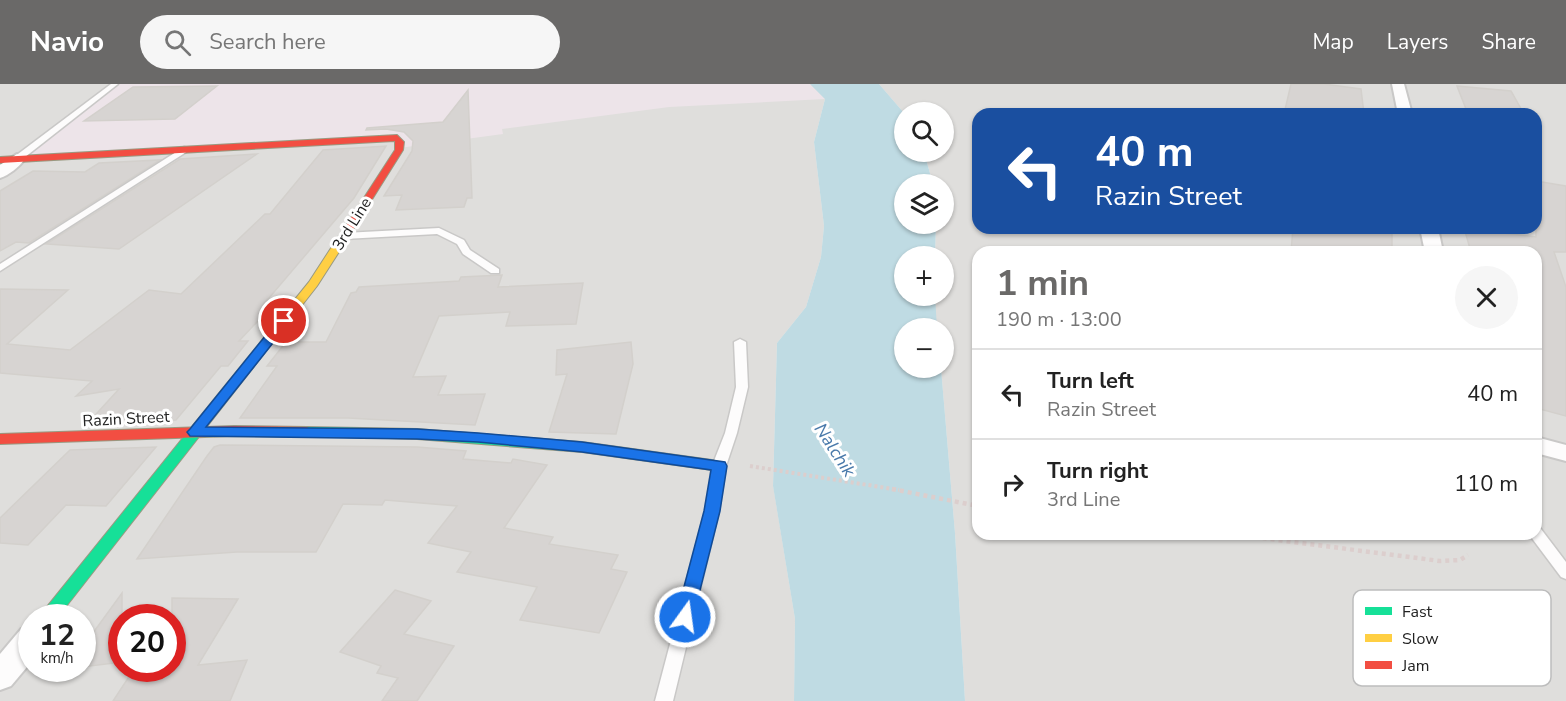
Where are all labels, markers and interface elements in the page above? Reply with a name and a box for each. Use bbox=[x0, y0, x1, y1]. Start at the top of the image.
search box bbox=[140, 15, 560, 69]
text: Navio bbox=[30, 23, 104, 61]
icon: search bbox=[161, 26, 194, 59]
text: Search here bbox=[209, 27, 326, 57]
text: Map bbox=[1312, 28, 1354, 56]
text: Layers bbox=[1387, 28, 1448, 56]
text: Share bbox=[1481, 28, 1536, 56]
map controls bbox=[894, 102, 954, 378]
button: search bbox=[894, 102, 954, 162]
text: 40 m bbox=[1095, 124, 1194, 181]
icon: left bbox=[996, 132, 1074, 210]
button: layers bbox=[894, 174, 954, 234]
text: Razin Street bbox=[1095, 178, 1242, 215]
street label: 3rd Line bbox=[327, 193, 377, 255]
button: + bbox=[894, 246, 954, 306]
text: 1 min bbox=[996, 259, 1089, 308]
button: close bbox=[1455, 266, 1518, 329]
pin bbox=[258, 295, 309, 346]
icon: arrive bbox=[267, 304, 300, 337]
text: 190 m · 13:00 bbox=[996, 306, 1122, 333]
button: − bbox=[894, 318, 954, 378]
text: Turn left bbox=[1047, 366, 1134, 396]
icon: left bbox=[996, 378, 1029, 411]
text: 40 m bbox=[1467, 379, 1518, 409]
text: Razin Street bbox=[1047, 396, 1156, 423]
street label: Razin Street bbox=[82, 406, 170, 432]
water label: Nalchik bbox=[809, 418, 862, 482]
text: Turn right bbox=[1047, 456, 1148, 486]
icon: right bbox=[996, 468, 1029, 501]
text: 110 m bbox=[1454, 469, 1518, 499]
text: 3rd Line bbox=[1047, 486, 1120, 513]
position arrow bbox=[653, 585, 717, 649]
legend bbox=[1353, 590, 1551, 686]
text: Fast bbox=[1402, 601, 1433, 623]
speed limit sign: 20 bbox=[108, 604, 186, 682]
text: 12 bbox=[39, 615, 75, 656]
text: Slow bbox=[1402, 628, 1439, 650]
text: km/h bbox=[40, 648, 74, 668]
text: Jam bbox=[1401, 655, 1429, 677]

